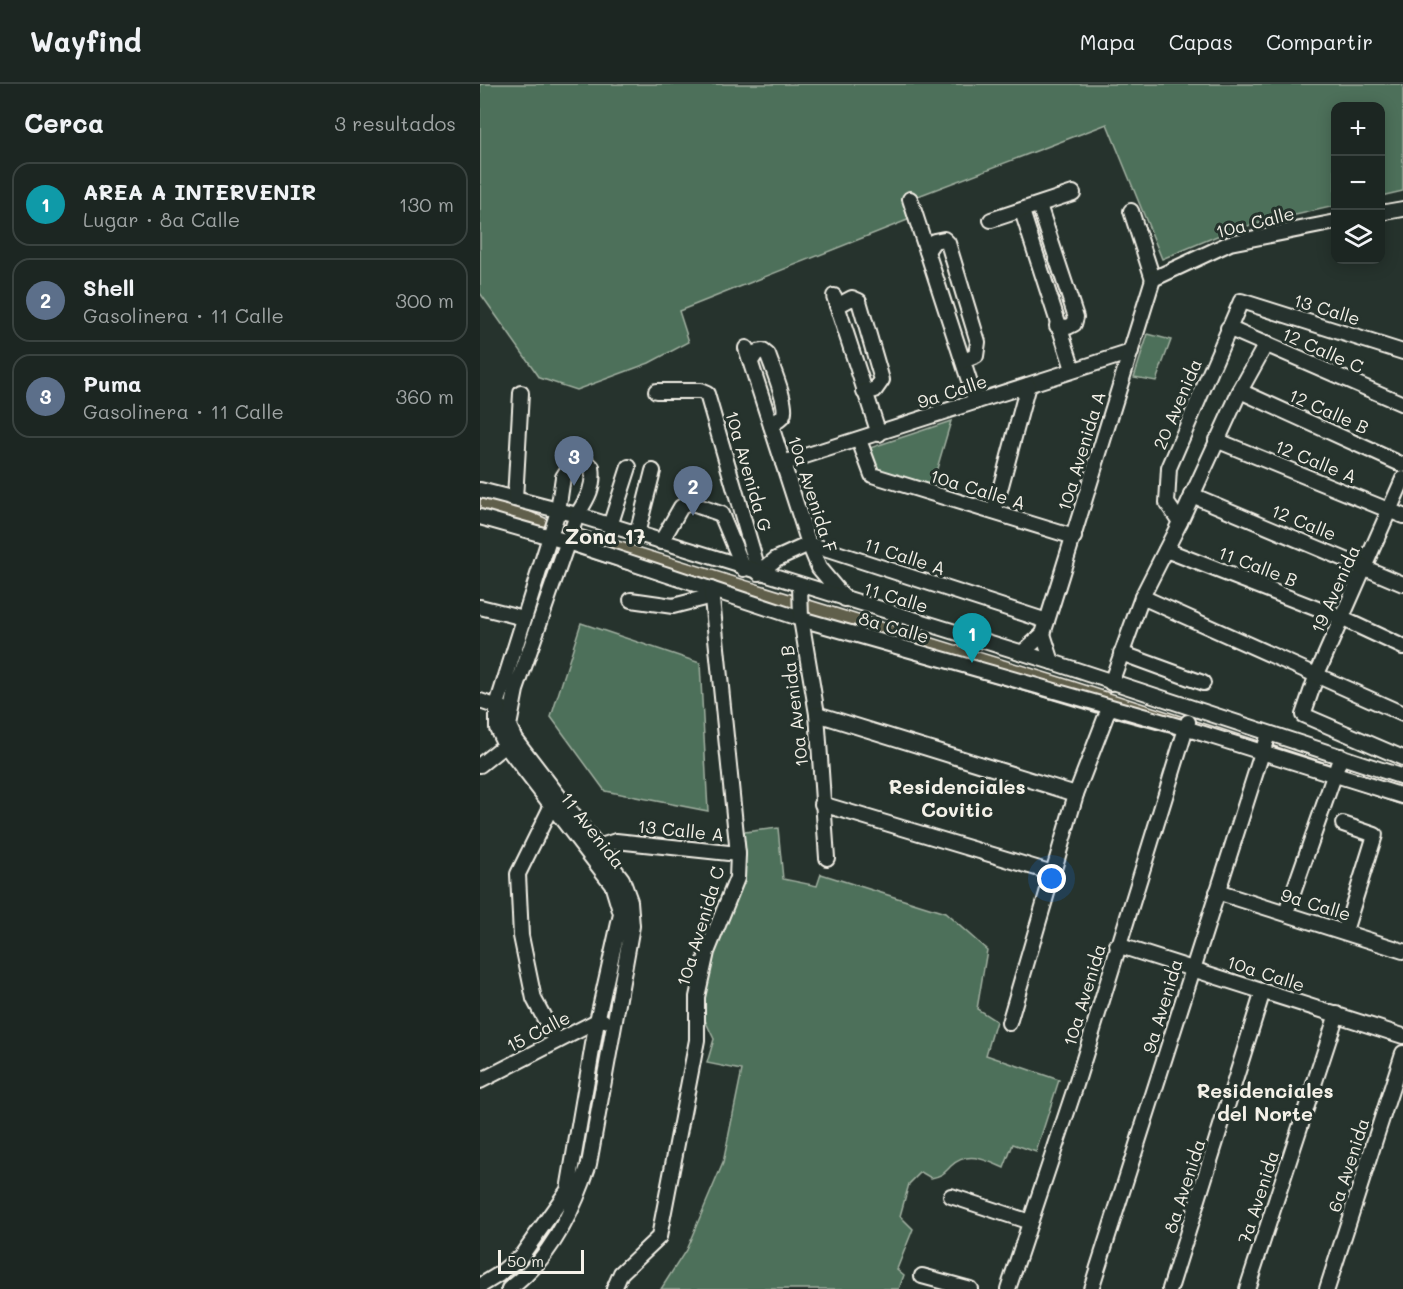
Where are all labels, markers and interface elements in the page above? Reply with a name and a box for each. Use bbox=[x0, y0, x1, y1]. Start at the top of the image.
text: Wayfind bbox=[30, 23, 141, 59]
text: Mapa bbox=[1080, 28, 1136, 55]
text: Capas bbox=[1169, 28, 1233, 55]
text: Compartir bbox=[1266, 28, 1373, 55]
map controls bbox=[1331, 102, 1385, 264]
button: + bbox=[1331, 102, 1385, 156]
text: Cerca bbox=[24, 106, 104, 140]
text: 3 resultados bbox=[334, 110, 456, 136]
button: − bbox=[1331, 156, 1385, 210]
text: AREA A INTERVENIR bbox=[83, 177, 316, 206]
text: 1 bbox=[41, 191, 50, 217]
text: 130 m bbox=[399, 191, 454, 217]
street label: 10a Calle bbox=[1213, 201, 1297, 243]
text: Lugar · 8a Calle bbox=[83, 206, 240, 232]
button: layers bbox=[1331, 210, 1385, 264]
text: Shell bbox=[83, 273, 135, 302]
text: 2 bbox=[40, 287, 51, 313]
text: 300 m bbox=[395, 287, 454, 313]
street label: 13 Calle bbox=[1291, 287, 1363, 331]
text: Gasolinera · 11 Calle bbox=[83, 302, 284, 328]
street label: 12 Calle C bbox=[1279, 321, 1368, 379]
street label: 20 Avenida bbox=[1147, 355, 1207, 453]
street label: 9a Calle bbox=[914, 368, 990, 414]
text: Puma bbox=[83, 369, 142, 398]
text: 3 bbox=[40, 383, 52, 409]
text: 360 m bbox=[396, 383, 454, 409]
street label: 12 Calle B bbox=[1285, 383, 1373, 439]
street label: 10a Avenida A bbox=[1051, 388, 1111, 514]
text: Gasolinera · 11 Calle bbox=[83, 398, 284, 424]
street label: 10a Avenida G bbox=[720, 408, 778, 534]
street label: 10a Avenida F bbox=[783, 433, 843, 555]
street label: 12 Calle A bbox=[1271, 434, 1361, 488]
pin: 3 bbox=[554, 436, 593, 486]
street label: 10a Calle A bbox=[927, 463, 1029, 515]
pin: 2 bbox=[674, 466, 712, 516]
street label: 12 Calle bbox=[1268, 498, 1340, 546]
district label: Zona 17 bbox=[564, 522, 646, 549]
street label: 11 Calle A bbox=[861, 532, 949, 580]
street label: 11 Calle B bbox=[1215, 540, 1301, 592]
street label: 19 Avenida bbox=[1305, 541, 1365, 637]
street label: 11 Calle bbox=[861, 576, 931, 618]
street label: 8a Calle bbox=[856, 606, 932, 648]
pin: 1 bbox=[952, 614, 992, 663]
street label: 10a Avenida B bbox=[775, 644, 813, 768]
district label: Residenciales Covitic bbox=[888, 773, 1026, 822]
street label: 11 Avenida bbox=[555, 787, 631, 873]
street label: 13 Calle A bbox=[637, 814, 725, 846]
street label: 10a Avenida C bbox=[670, 863, 730, 989]
your location bbox=[1037, 864, 1066, 893]
street label: 9a Calle bbox=[1278, 882, 1354, 926]
street label: 10a Avenida bbox=[1057, 941, 1111, 1049]
street label: 10a Calle bbox=[1224, 949, 1308, 997]
street label: 9a Avenida bbox=[1136, 956, 1188, 1056]
street label: 15 Calle bbox=[502, 1005, 574, 1057]
district label: Residenciales del Norte bbox=[1196, 1077, 1334, 1126]
street label: 6a Avenida bbox=[1322, 1115, 1374, 1215]
street label: 8a Avenida bbox=[1158, 1136, 1210, 1236]
street label: 7a Avenida bbox=[1232, 1147, 1284, 1247]
scale bar bbox=[498, 1247, 584, 1274]
text: 50 m bbox=[507, 1250, 544, 1271]

